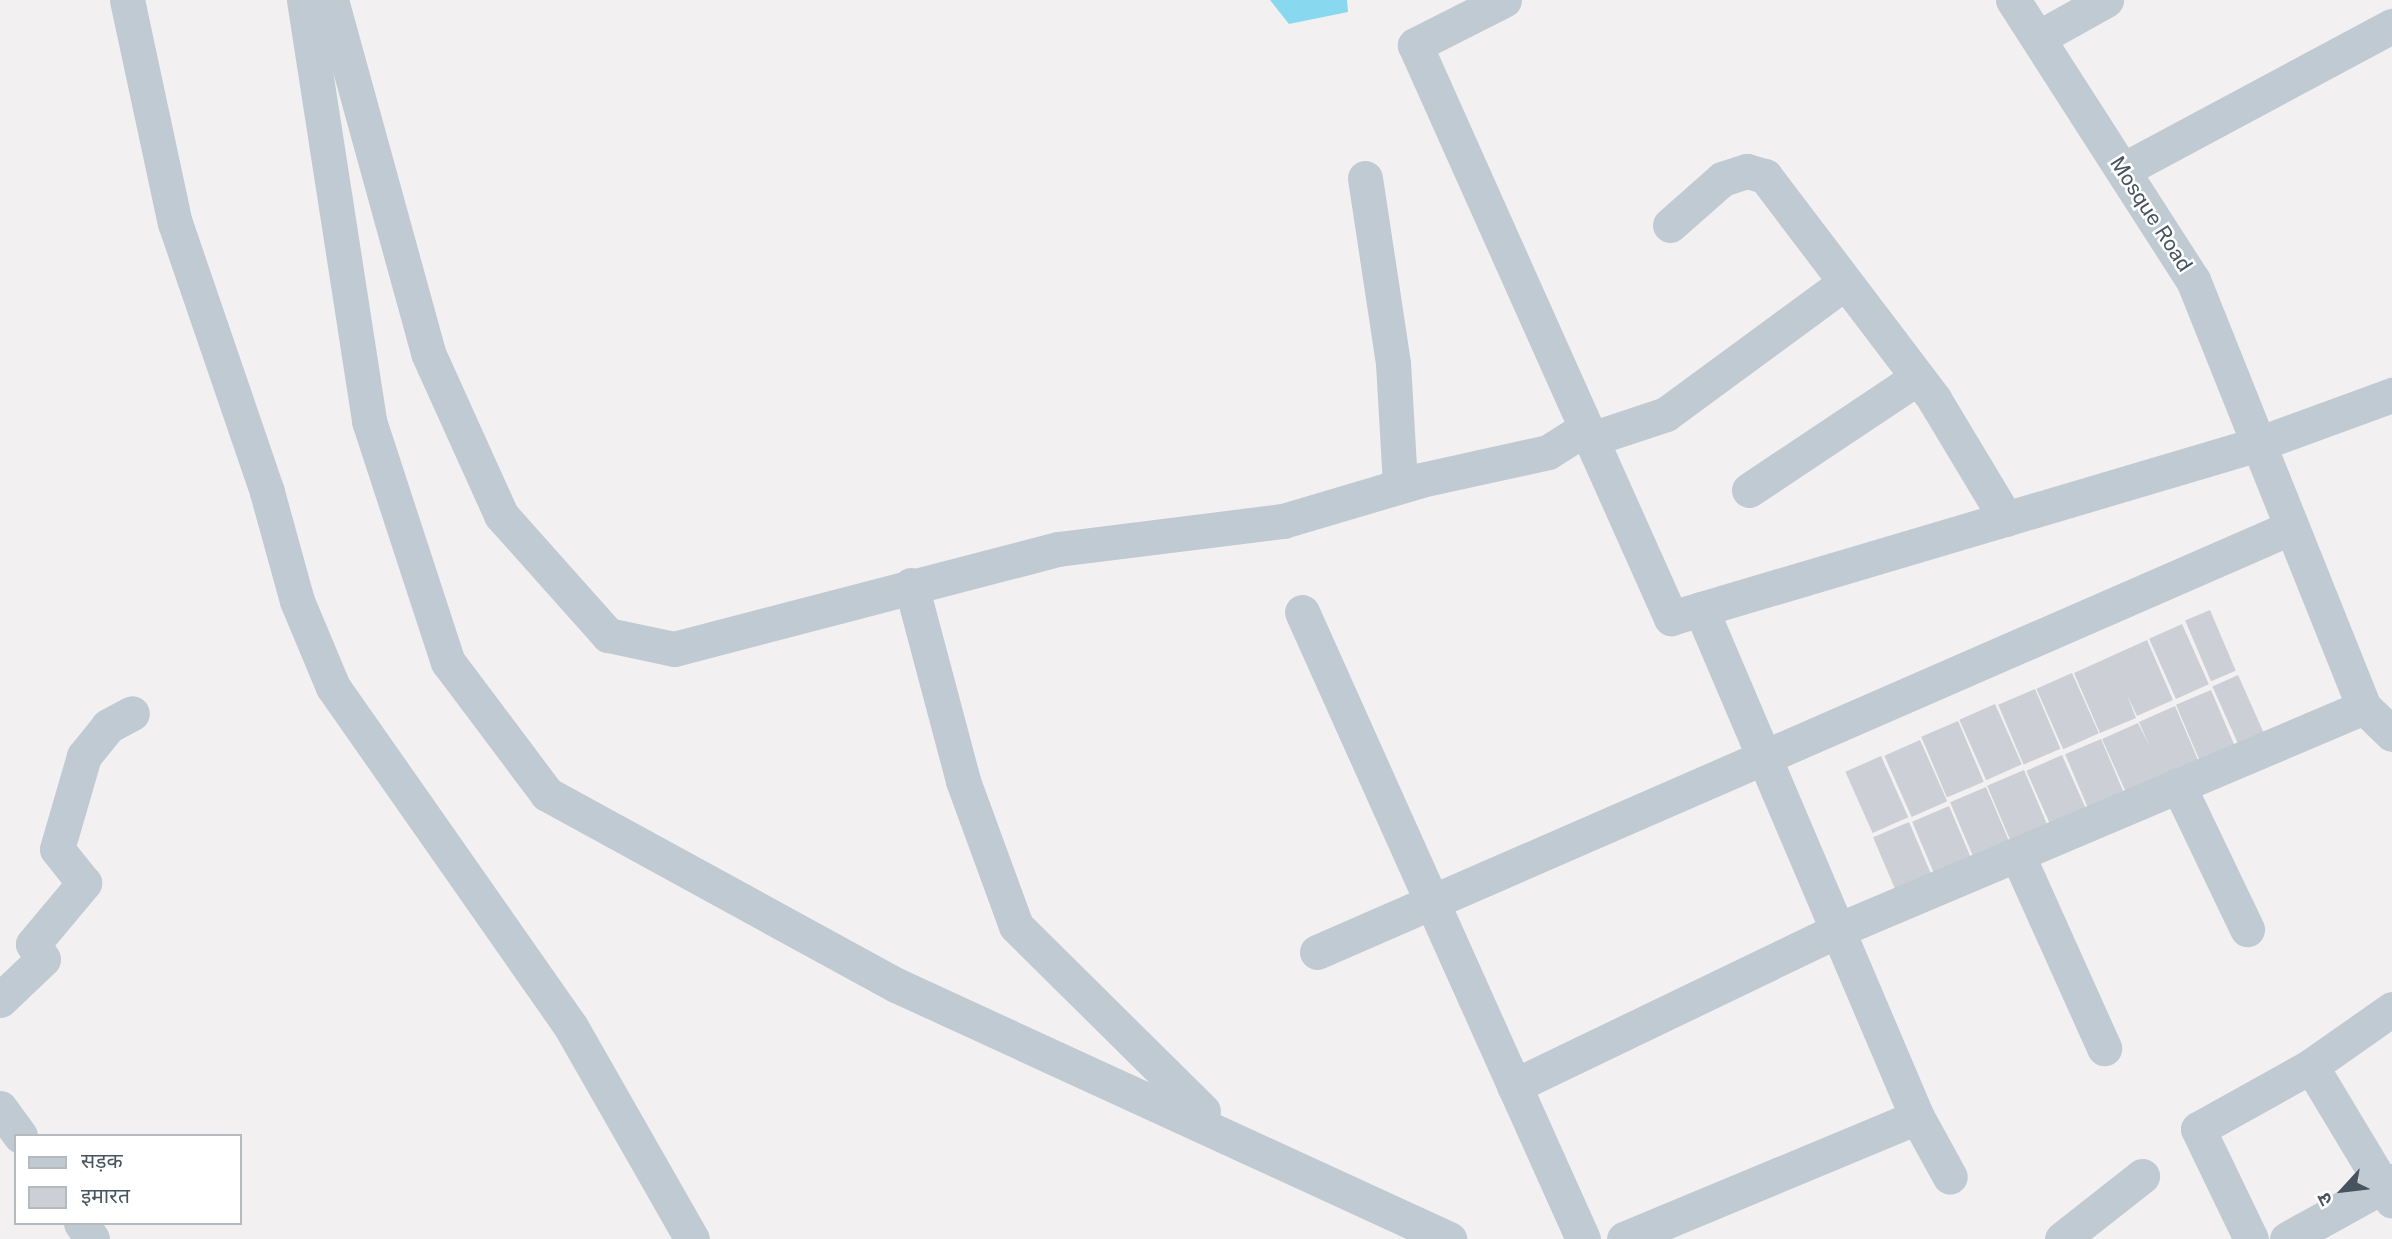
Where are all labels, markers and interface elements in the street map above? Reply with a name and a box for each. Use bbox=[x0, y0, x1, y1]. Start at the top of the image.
street label: Mosque Road bbox=[2104, 152, 2198, 276]
legend bbox=[14, 1134, 242, 1225]
text: सड़क bbox=[81, 1148, 123, 1173]
north arrow bbox=[2308, 1155, 2378, 1225]
text: इमारत bbox=[81, 1183, 130, 1208]
text: उ bbox=[2312, 1190, 2337, 1209]

